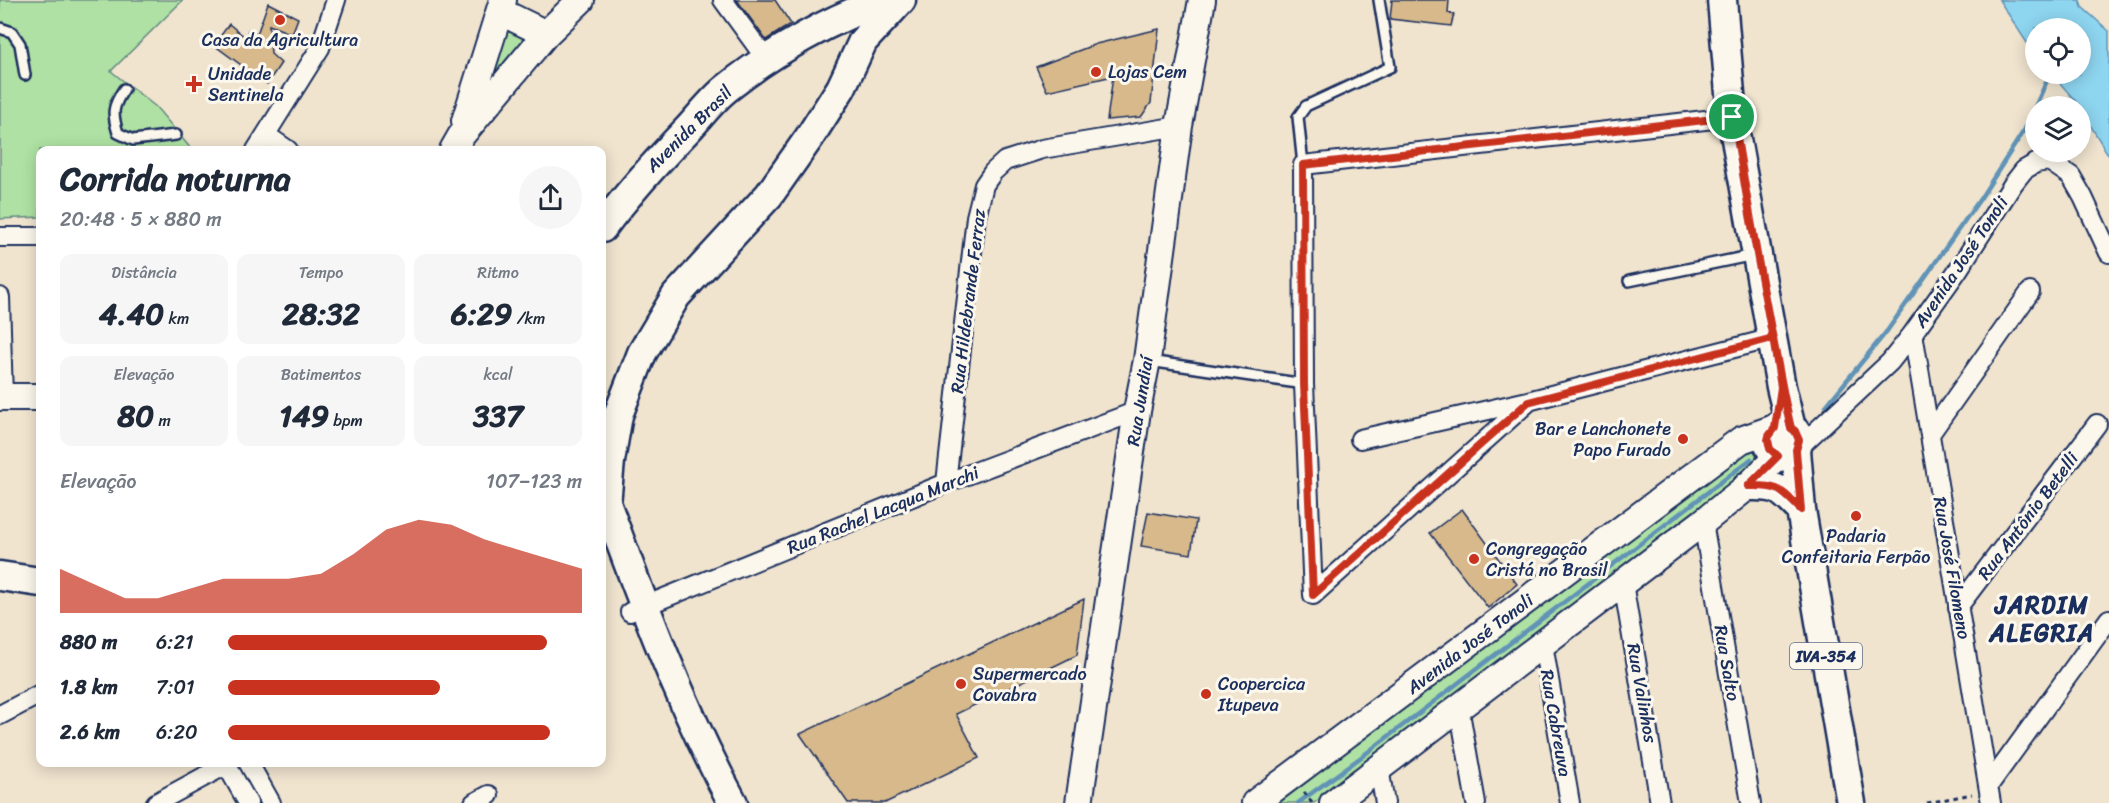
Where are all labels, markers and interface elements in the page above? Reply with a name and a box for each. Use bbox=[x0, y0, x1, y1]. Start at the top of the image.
marker: Casa da Agricultura bbox=[273, 13, 287, 27]
map controls bbox=[2025, 18, 2091, 162]
button: locate bbox=[2025, 18, 2091, 84]
place label: Casa da Agricultura bbox=[202, 24, 358, 56]
place label: Lojas Cem bbox=[1108, 56, 1187, 88]
place label: Unidade Sentinela bbox=[208, 58, 284, 111]
marker: Lojas Cem bbox=[1089, 65, 1103, 79]
marker: Unidade Sentinela bbox=[185, 75, 203, 93]
street label: Avenida Brasil bbox=[637, 77, 741, 181]
pin bbox=[1706, 91, 1757, 142]
button: layers bbox=[2025, 96, 2091, 162]
icon: arrive bbox=[1715, 100, 1748, 133]
text: Corrida noturna bbox=[60, 150, 291, 208]
button: share bbox=[519, 166, 582, 229]
street label: Avenida José Tonoli bbox=[1904, 189, 2018, 335]
text: 20:48 · 5 × 880 m bbox=[60, 202, 222, 237]
street label: Rua Hildebrande Ferraz bbox=[941, 206, 995, 395]
text: Distância bbox=[111, 258, 177, 287]
text: Tempo bbox=[299, 258, 343, 287]
text: Ritmo bbox=[477, 258, 519, 287]
text: 4.40 bbox=[99, 287, 164, 341]
text: 28:32 bbox=[282, 287, 360, 341]
text: 6:29 bbox=[451, 287, 512, 341]
text: km bbox=[164, 304, 189, 333]
text: /km bbox=[512, 304, 545, 333]
street label: Rua Jundiaí bbox=[1117, 352, 1163, 448]
text: Elevação bbox=[113, 360, 175, 389]
text: Batimentos bbox=[281, 360, 361, 389]
text: kcal bbox=[483, 360, 513, 389]
text: 80 bbox=[117, 389, 154, 443]
text: 149 bbox=[279, 389, 329, 443]
text: 337 bbox=[473, 389, 523, 443]
text: m bbox=[154, 406, 171, 435]
text: bpm bbox=[329, 406, 363, 435]
place label: Bar e Lanchonete Papo Furado bbox=[1535, 413, 1671, 466]
marker: Bar e Lanchonete Papo Furado bbox=[1676, 432, 1690, 446]
street label: Rua Antônio Betelli bbox=[1969, 444, 2088, 587]
street label: Rua Rachel Lacqua Marchi bbox=[782, 456, 985, 563]
text: Elevação bbox=[60, 464, 136, 499]
text: 107–123 m bbox=[486, 464, 582, 499]
street label: Rua José Filomeno bbox=[1924, 494, 1980, 642]
marker: Padaria Confeitaria Ferpão bbox=[1849, 509, 1863, 523]
place label: Padaria Confeitaria Ferpão bbox=[1782, 520, 1930, 573]
place label: Congregação Cristá no Brasil bbox=[1486, 533, 1608, 586]
marker: Congregação Cristá no Brasil bbox=[1467, 552, 1481, 566]
district label: JARDIM ALEGRIA bbox=[1988, 584, 2095, 654]
street label: Avenida José Tonoli bbox=[1399, 585, 1541, 703]
street label: Rua Salto bbox=[1705, 622, 1749, 704]
text: 880 m bbox=[60, 625, 117, 660]
text: 6:21 bbox=[156, 625, 194, 660]
street label: Rua Valinhos bbox=[1618, 641, 1667, 746]
road number: IVA-354 bbox=[1790, 643, 1862, 669]
place label: Supermercado Covabra bbox=[973, 658, 1087, 711]
street label: Rua Cabreuva bbox=[1531, 667, 1581, 779]
place label: Coopercica Itupeva bbox=[1217, 668, 1306, 721]
text: 1.8 km bbox=[60, 670, 118, 705]
text: 7:01 bbox=[156, 670, 195, 705]
marker: Supermercado Covabra bbox=[954, 677, 968, 691]
marker: Coopercica Itupeva bbox=[1199, 687, 1213, 701]
text: 2.6 km bbox=[60, 715, 120, 750]
text: 6:20 bbox=[156, 715, 198, 750]

